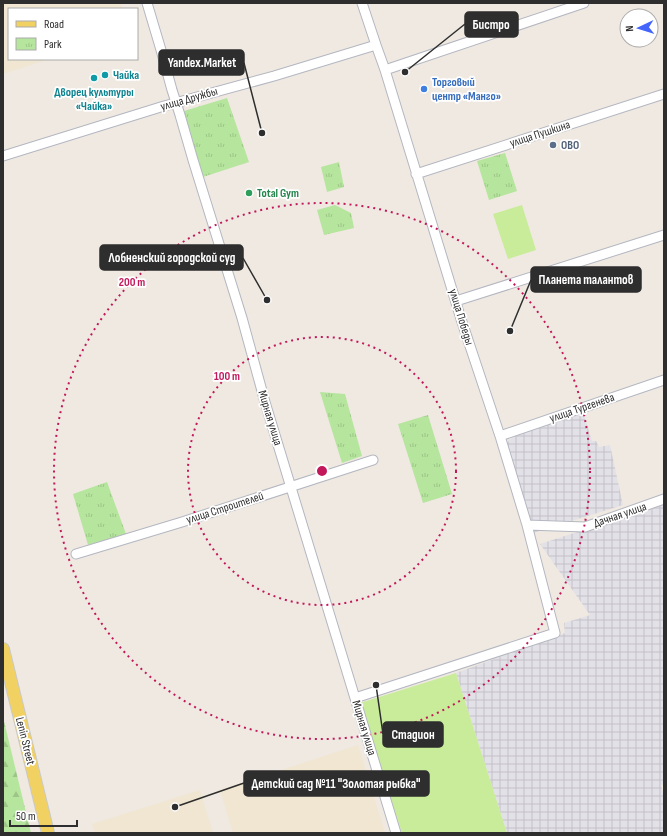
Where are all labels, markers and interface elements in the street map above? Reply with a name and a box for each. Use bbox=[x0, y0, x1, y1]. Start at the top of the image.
legend bbox=[8, 8, 138, 60]
north arrow bbox=[619, 8, 659, 48]
callout: Бистро bbox=[465, 12, 518, 37]
text: Road bbox=[44, 17, 64, 32]
text: Бистро bbox=[472, 17, 510, 33]
text: N bbox=[623, 25, 636, 32]
text: Park bbox=[44, 37, 62, 52]
callout: Yandex.Market bbox=[159, 50, 244, 75]
text: Yandex.Market bbox=[168, 55, 237, 71]
place label: Чайка bbox=[113, 68, 139, 83]
marker: Чайка bbox=[100, 70, 110, 80]
marker: Дворец культуры «Чайка» bbox=[89, 73, 99, 83]
place label: Торговый центр «Манго» bbox=[432, 75, 501, 104]
street label: улица Дружбы bbox=[159, 84, 220, 114]
marker: Торговый центр «Манго» bbox=[419, 84, 429, 94]
place label: Дворец культуры «Чайка» bbox=[54, 85, 134, 114]
street label: улица Пушкина bbox=[508, 117, 573, 151]
place label: ОВО bbox=[561, 138, 579, 153]
marker: ОВО bbox=[548, 140, 558, 150]
place label: Total Gym bbox=[257, 186, 299, 201]
marker: Total Gym bbox=[244, 188, 254, 198]
callout: Лобненский городской суд bbox=[100, 245, 243, 270]
text: Лобненский городской суд bbox=[108, 250, 236, 266]
callout: Планета талантов bbox=[531, 267, 641, 292]
text: Планета талантов bbox=[539, 272, 634, 288]
text: 200 m bbox=[119, 275, 145, 290]
street label: улица Победы bbox=[445, 287, 477, 347]
text: 100 m bbox=[214, 369, 240, 384]
street label: Мирная улица bbox=[255, 389, 286, 448]
street label: улица Тургенева bbox=[547, 390, 617, 426]
centre of rings bbox=[315, 464, 329, 478]
street label: улица Строителей bbox=[184, 488, 266, 528]
street label: Дачная улица bbox=[592, 499, 649, 531]
street label: Мирная улица bbox=[349, 699, 380, 758]
street label: Lenin Street bbox=[12, 715, 38, 767]
callout: Стадион bbox=[383, 722, 443, 747]
text: Стадион bbox=[391, 727, 435, 743]
callout: Детский сад №11 "Золотая рыбка" bbox=[244, 771, 429, 796]
text: Детский сад №11 "Золотая рыбка" bbox=[251, 776, 421, 792]
scale bar bbox=[10, 802, 77, 828]
text: 50 m bbox=[16, 809, 36, 824]

